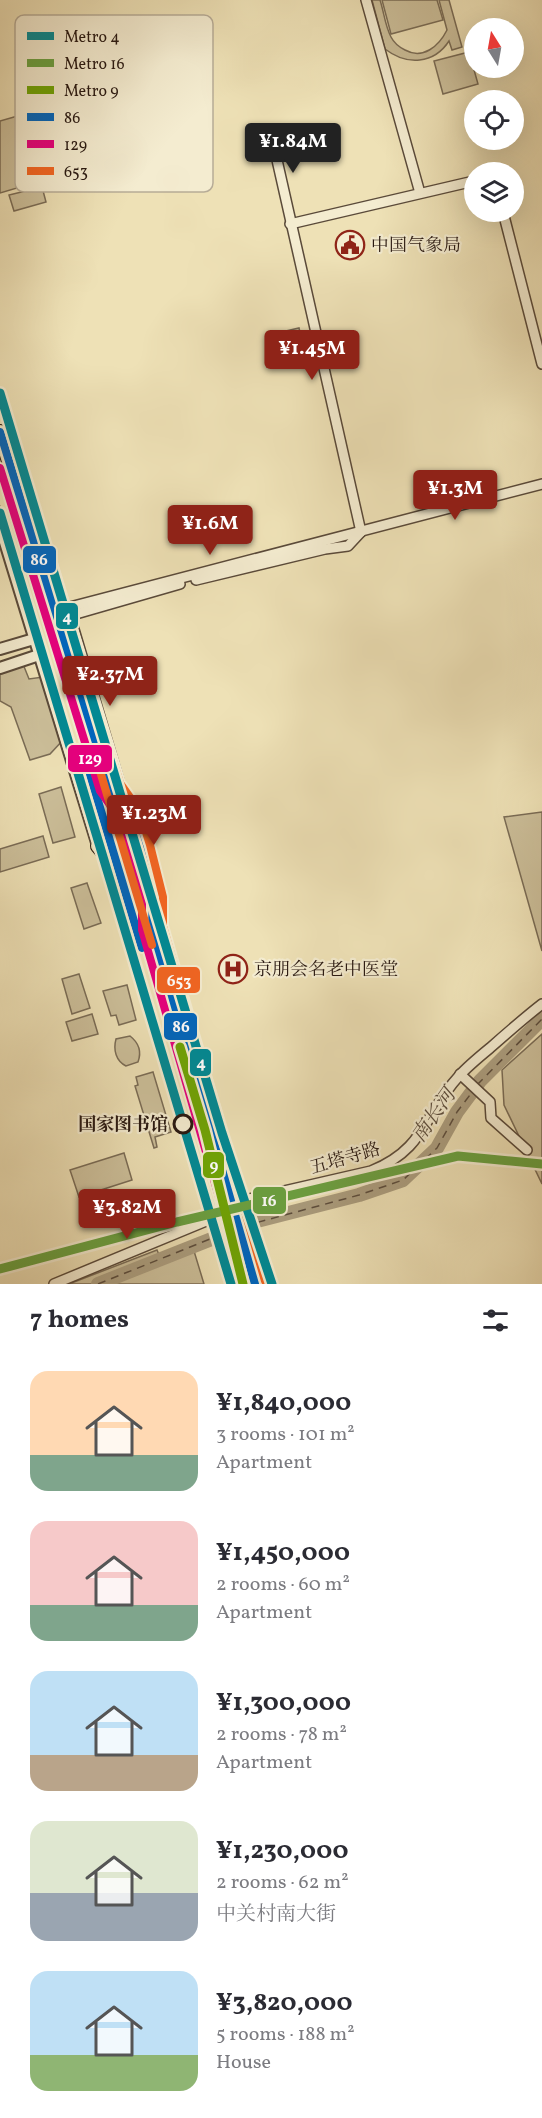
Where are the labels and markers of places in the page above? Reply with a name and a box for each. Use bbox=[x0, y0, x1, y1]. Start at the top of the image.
pin: ¥1.84M bbox=[244, 123, 342, 174]
public building icon: 中国气象局 bbox=[334, 229, 366, 261]
place label: 中国气象局 bbox=[371, 234, 461, 259]
pin: ¥1.45M bbox=[263, 330, 361, 381]
pin: ¥1.3M bbox=[413, 470, 497, 521]
pin: ¥1.6M bbox=[168, 505, 252, 556]
pin: ¥2.37M bbox=[61, 656, 159, 707]
pin: ¥1.23M bbox=[105, 795, 203, 846]
hospital icon: 京朋会名老中医堂 bbox=[217, 953, 249, 985]
place label: 京朋会名老中医堂 bbox=[254, 958, 398, 983]
place label: 国家图书馆 bbox=[78, 1113, 168, 1138]
marker: 国家图书馆 bbox=[173, 1114, 193, 1134]
pin: ¥3.82M bbox=[78, 1189, 176, 1240]

